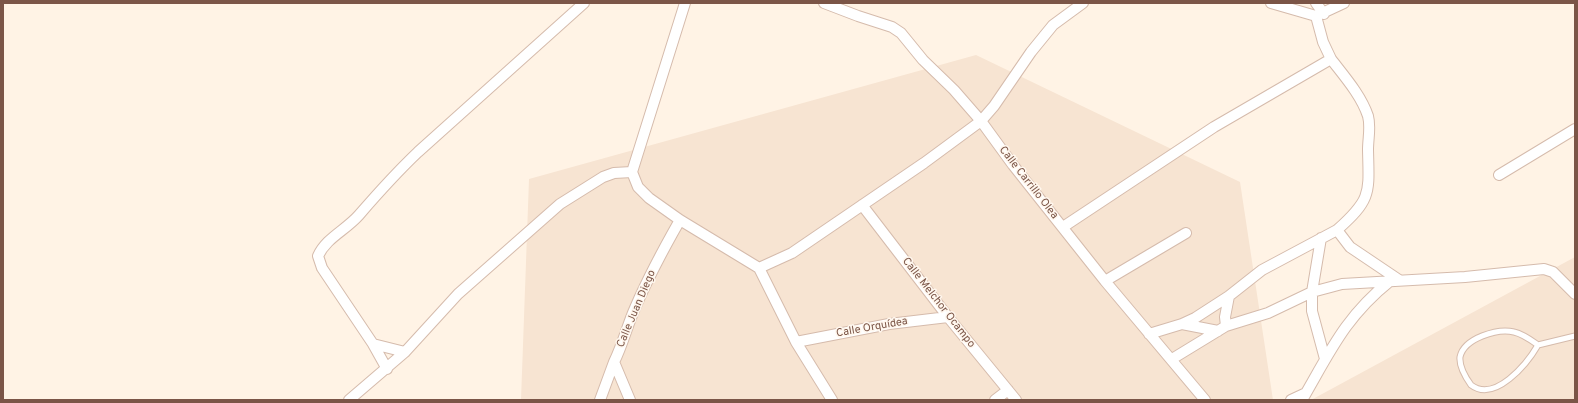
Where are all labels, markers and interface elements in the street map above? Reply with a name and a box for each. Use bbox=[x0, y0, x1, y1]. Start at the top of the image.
street label: Calle Carrillo Olea bbox=[996, 144, 1060, 222]
street label: Calle Melchor Ocampo bbox=[899, 255, 977, 351]
street label: Calle Juan Diego bbox=[615, 268, 659, 350]
street label: Calle Orquídea bbox=[835, 315, 909, 341]

